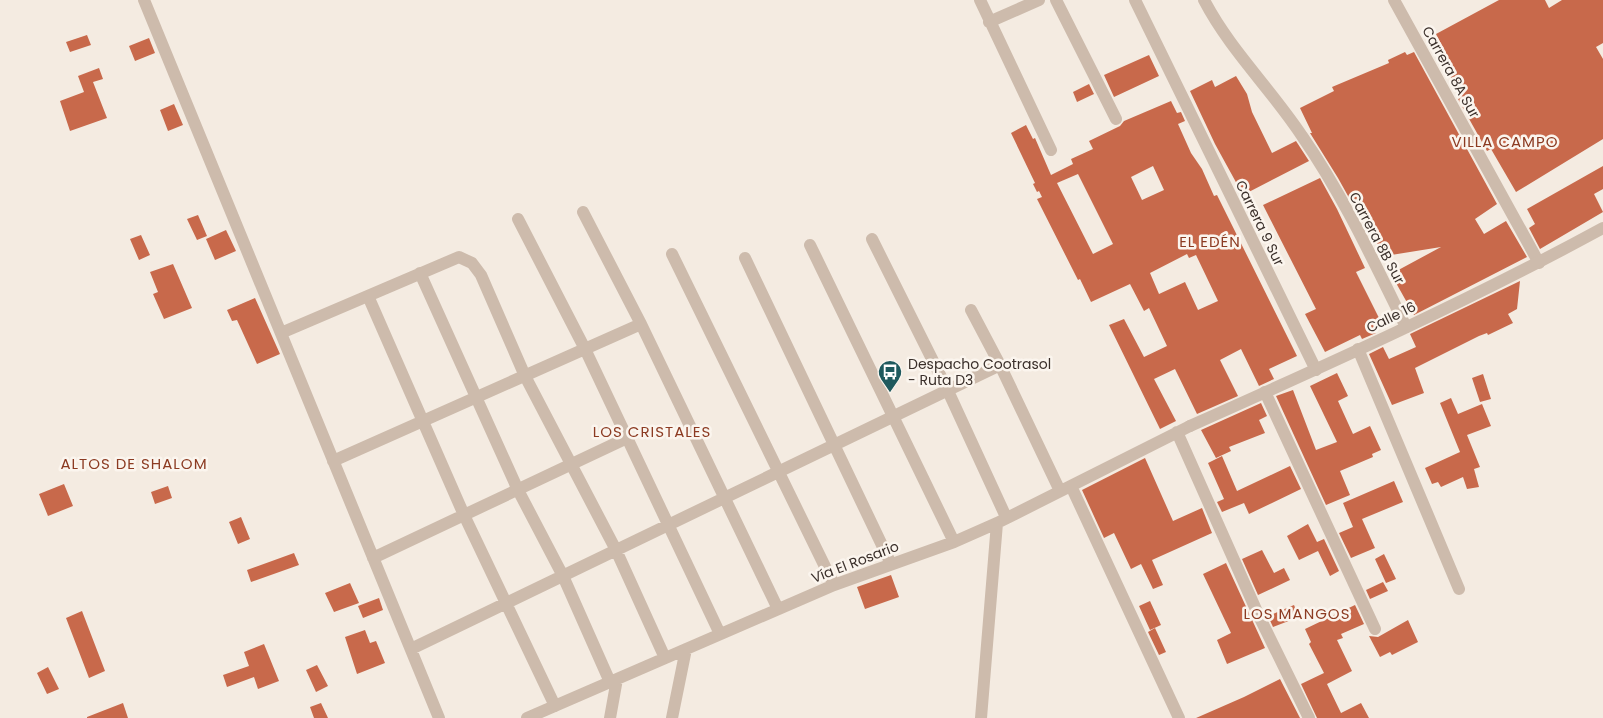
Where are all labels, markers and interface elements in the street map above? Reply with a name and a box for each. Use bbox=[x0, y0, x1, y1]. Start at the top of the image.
street label: Carrera 8A Sur bbox=[1417, 22, 1485, 122]
district label: VILLA CAMPO bbox=[1452, 131, 1559, 152]
street label: Carrera 9 Sur bbox=[1231, 177, 1289, 269]
street label: Carrera 8B Sur bbox=[1344, 189, 1410, 287]
district label: EL EDÉN bbox=[1179, 231, 1241, 252]
street label: Calle 16 bbox=[1363, 296, 1419, 338]
place label: Despacho Cootrasol - Ruta D3 bbox=[908, 354, 1051, 390]
bus stop icon: Despacho Cootrasol - Ruta D3 bbox=[877, 359, 903, 393]
district label: LOS CRISTALES bbox=[593, 421, 711, 442]
district label: ALTOS DE SHALOM bbox=[60, 453, 208, 474]
street label: Vía El Rosario bbox=[808, 536, 902, 588]
district label: LOS MANGOS bbox=[1244, 603, 1350, 624]

